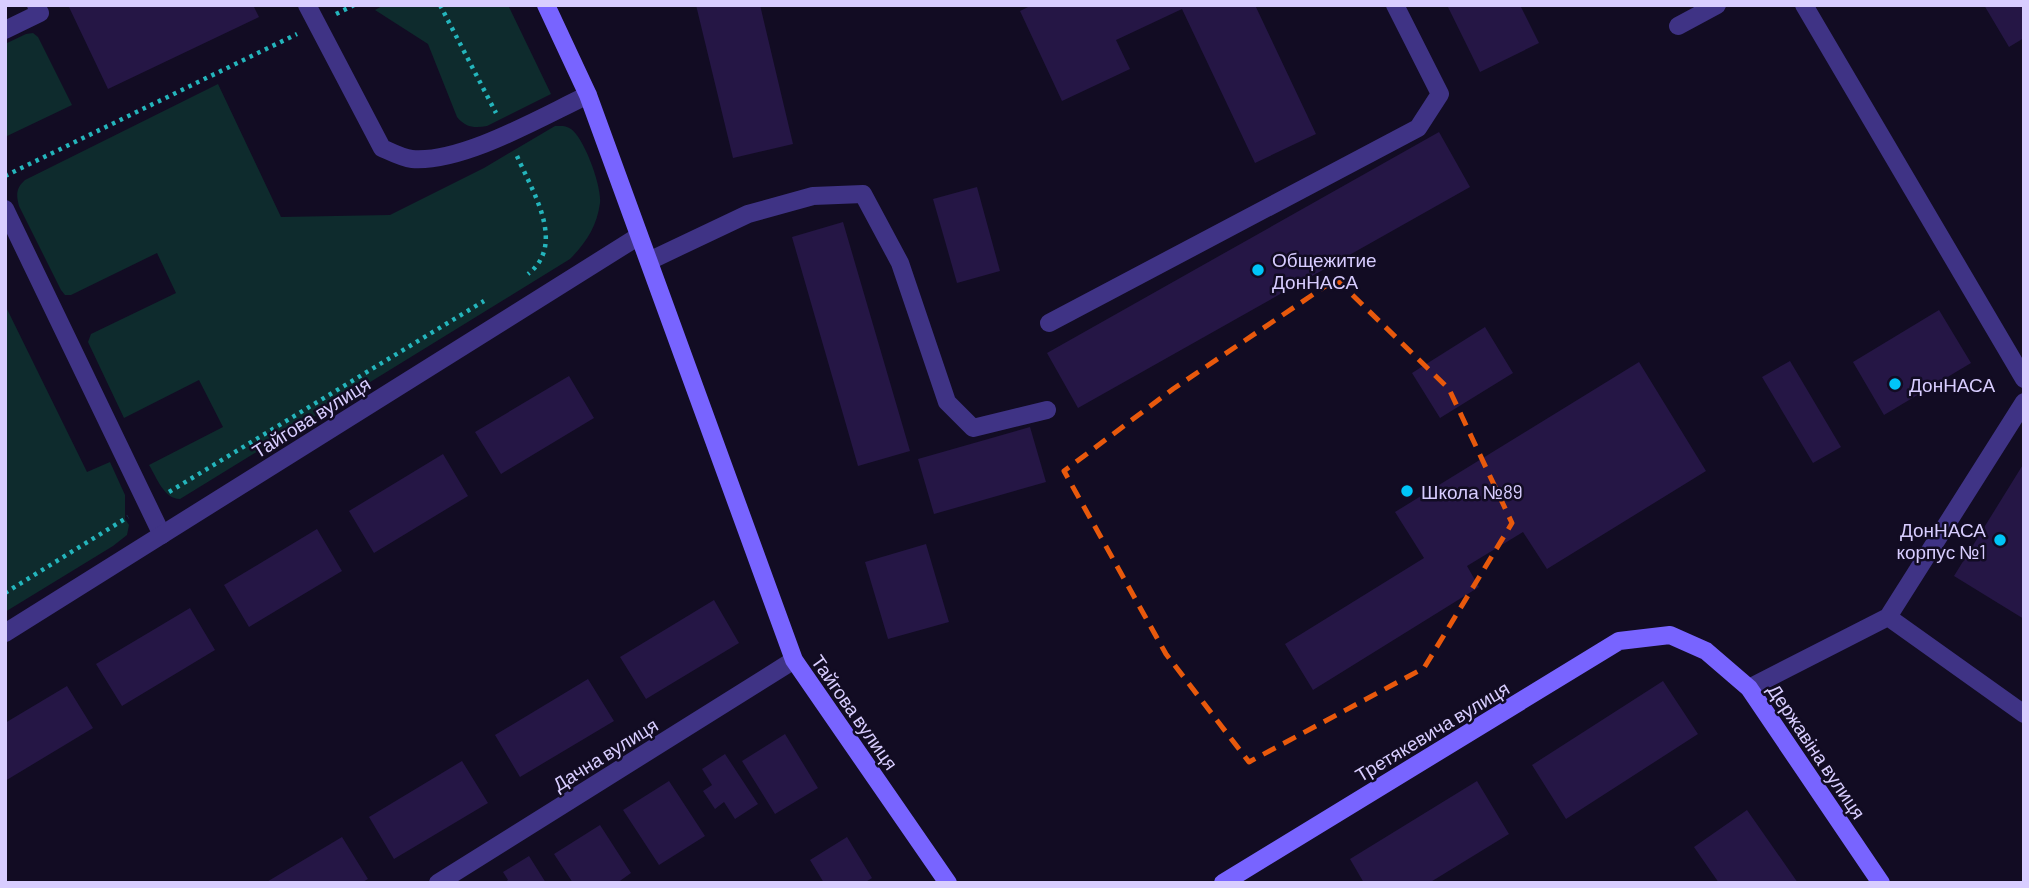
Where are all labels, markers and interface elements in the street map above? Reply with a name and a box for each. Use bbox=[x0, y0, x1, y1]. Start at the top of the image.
place label: Общежитие ДонНАСА bbox=[1272, 248, 1377, 293]
marker: Общежитие ДонНАСА bbox=[1250, 262, 1266, 278]
street label: Тайгова вулиця bbox=[248, 372, 374, 462]
place label: ДонНАСА bbox=[1909, 373, 1995, 396]
marker: ДонНАСА bbox=[1887, 376, 1903, 392]
place label: Школа №89 bbox=[1421, 480, 1523, 503]
marker: Школа №89 bbox=[1399, 483, 1415, 499]
place label: ДонНАСА корпус №1 bbox=[1896, 518, 1986, 563]
marker: ДонНАСА корпус №1 bbox=[1992, 532, 2008, 548]
street label: Тайгова вулиця bbox=[807, 650, 903, 774]
street label: Третякевича вулиця bbox=[1351, 676, 1513, 786]
street label: Державіна вулиця bbox=[1763, 679, 1871, 823]
street label: Дачна вулиця bbox=[548, 713, 662, 795]

